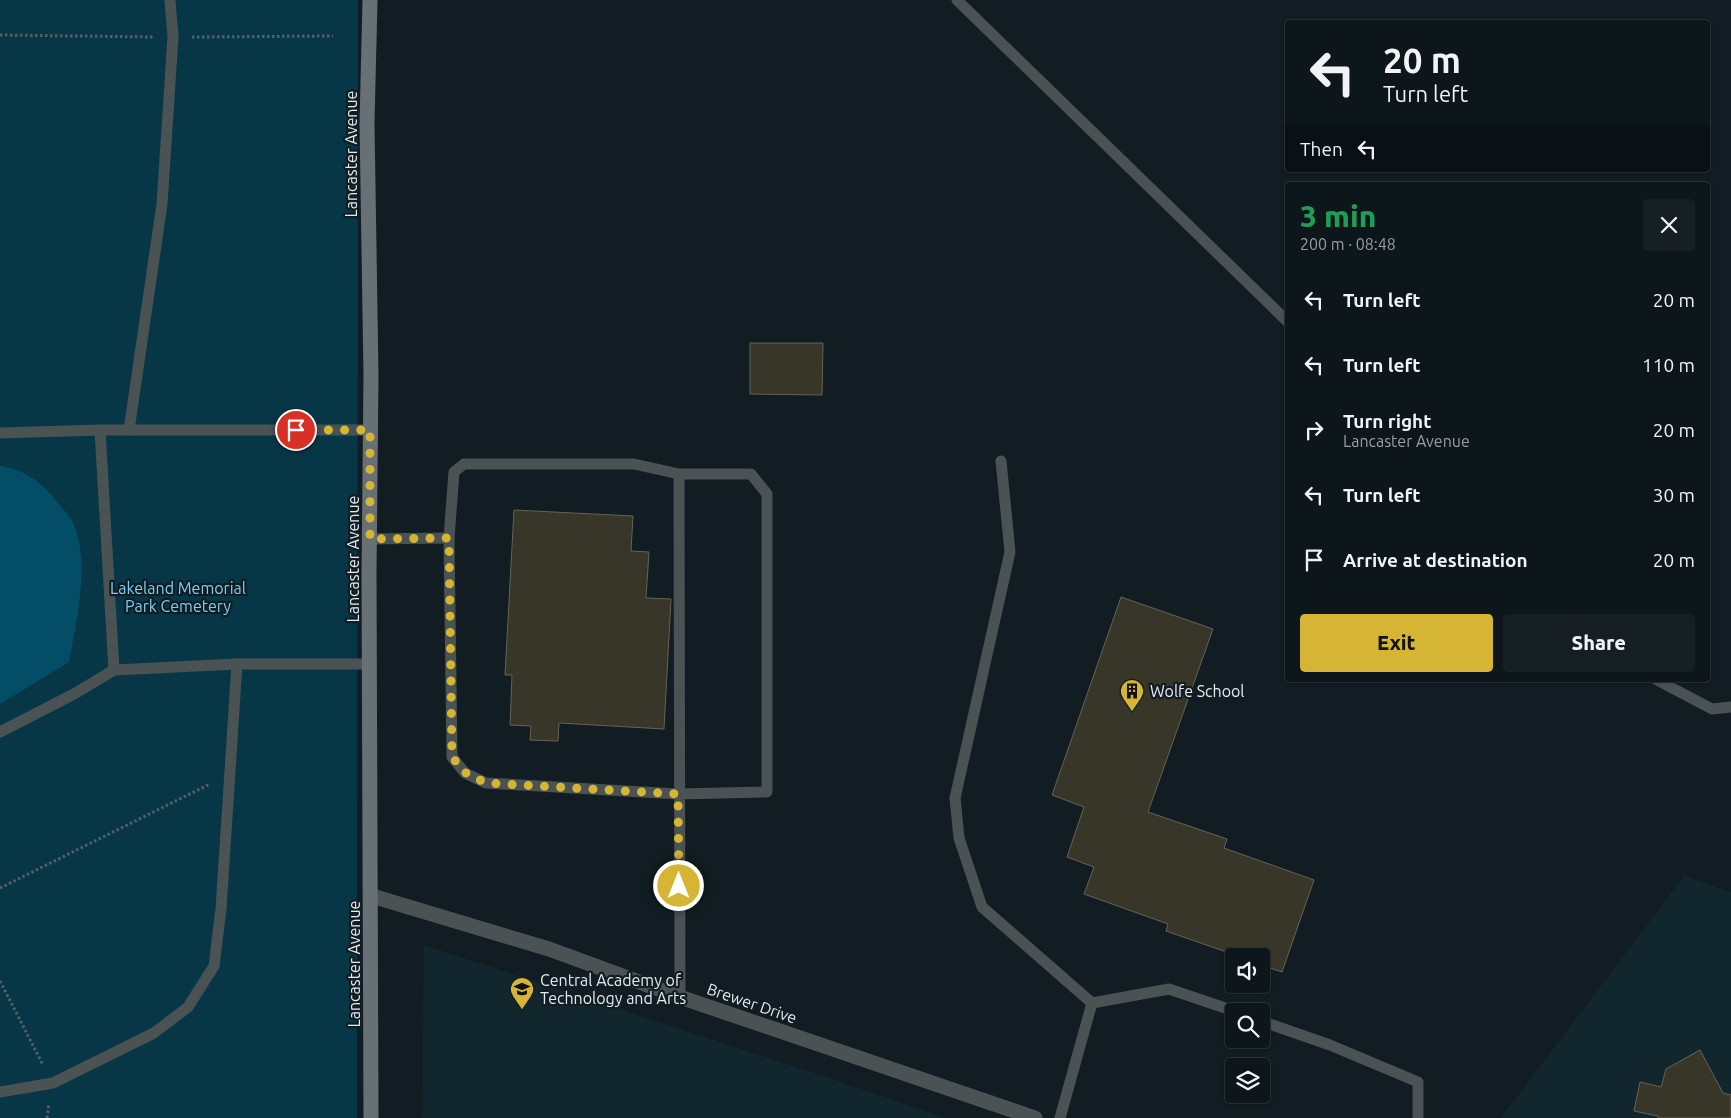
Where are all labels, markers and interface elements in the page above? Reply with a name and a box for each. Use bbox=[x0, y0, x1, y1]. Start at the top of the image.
icon: left bbox=[1300, 40, 1365, 105]
text: 20 m bbox=[1383, 40, 1461, 80]
text: Turn left bbox=[1383, 81, 1468, 106]
street label: Lancaster Avenue bbox=[342, 91, 360, 217]
icon: left bbox=[1353, 135, 1381, 163]
text: Then bbox=[1300, 138, 1343, 160]
text: 3 min bbox=[1300, 199, 1376, 233]
button: close bbox=[1643, 199, 1695, 251]
text: 200 m · 08:48 bbox=[1300, 235, 1396, 253]
icon: left bbox=[1300, 286, 1328, 314]
text: Turn left bbox=[1343, 289, 1421, 311]
text: 20 m bbox=[1653, 289, 1695, 311]
icon: left bbox=[1300, 351, 1328, 379]
text: Turn left bbox=[1343, 354, 1421, 376]
text: 110 m bbox=[1642, 354, 1695, 376]
pin bbox=[275, 409, 317, 451]
text: Turn right bbox=[1343, 410, 1431, 432]
icon: arrive bbox=[282, 416, 310, 444]
icon: right bbox=[1300, 416, 1328, 444]
text: 20 m bbox=[1653, 419, 1695, 441]
text: Lancaster Avenue bbox=[1343, 432, 1470, 450]
icon: left bbox=[1300, 481, 1328, 509]
text: Turn left bbox=[1343, 484, 1421, 506]
text: 30 m bbox=[1653, 484, 1695, 506]
street label: Lancaster Avenue bbox=[344, 496, 362, 622]
icon: arrive bbox=[1300, 546, 1328, 574]
text: Arrive at destination bbox=[1343, 549, 1528, 571]
text: 20 m bbox=[1653, 549, 1695, 571]
park label: Lakeland Memorial Park Cemetery bbox=[110, 579, 246, 615]
button: Exit bbox=[1300, 614, 1493, 672]
button: Share bbox=[1503, 614, 1695, 672]
building icon: Wolfe School bbox=[1119, 678, 1145, 712]
place label: Wolfe School bbox=[1150, 682, 1245, 700]
position arrow bbox=[652, 859, 704, 911]
street label: Lancaster Avenue bbox=[345, 901, 363, 1027]
map controls bbox=[1225, 948, 1270, 1103]
button: sound bbox=[1225, 948, 1270, 993]
place label: Central Academy of Technology and Arts bbox=[540, 971, 686, 1007]
school or university icon: Central Academy of Technology and Arts bbox=[509, 976, 535, 1010]
street label: Brewer Drive bbox=[705, 979, 799, 1027]
button: search bbox=[1225, 1003, 1270, 1048]
button: layers bbox=[1225, 1058, 1270, 1103]

